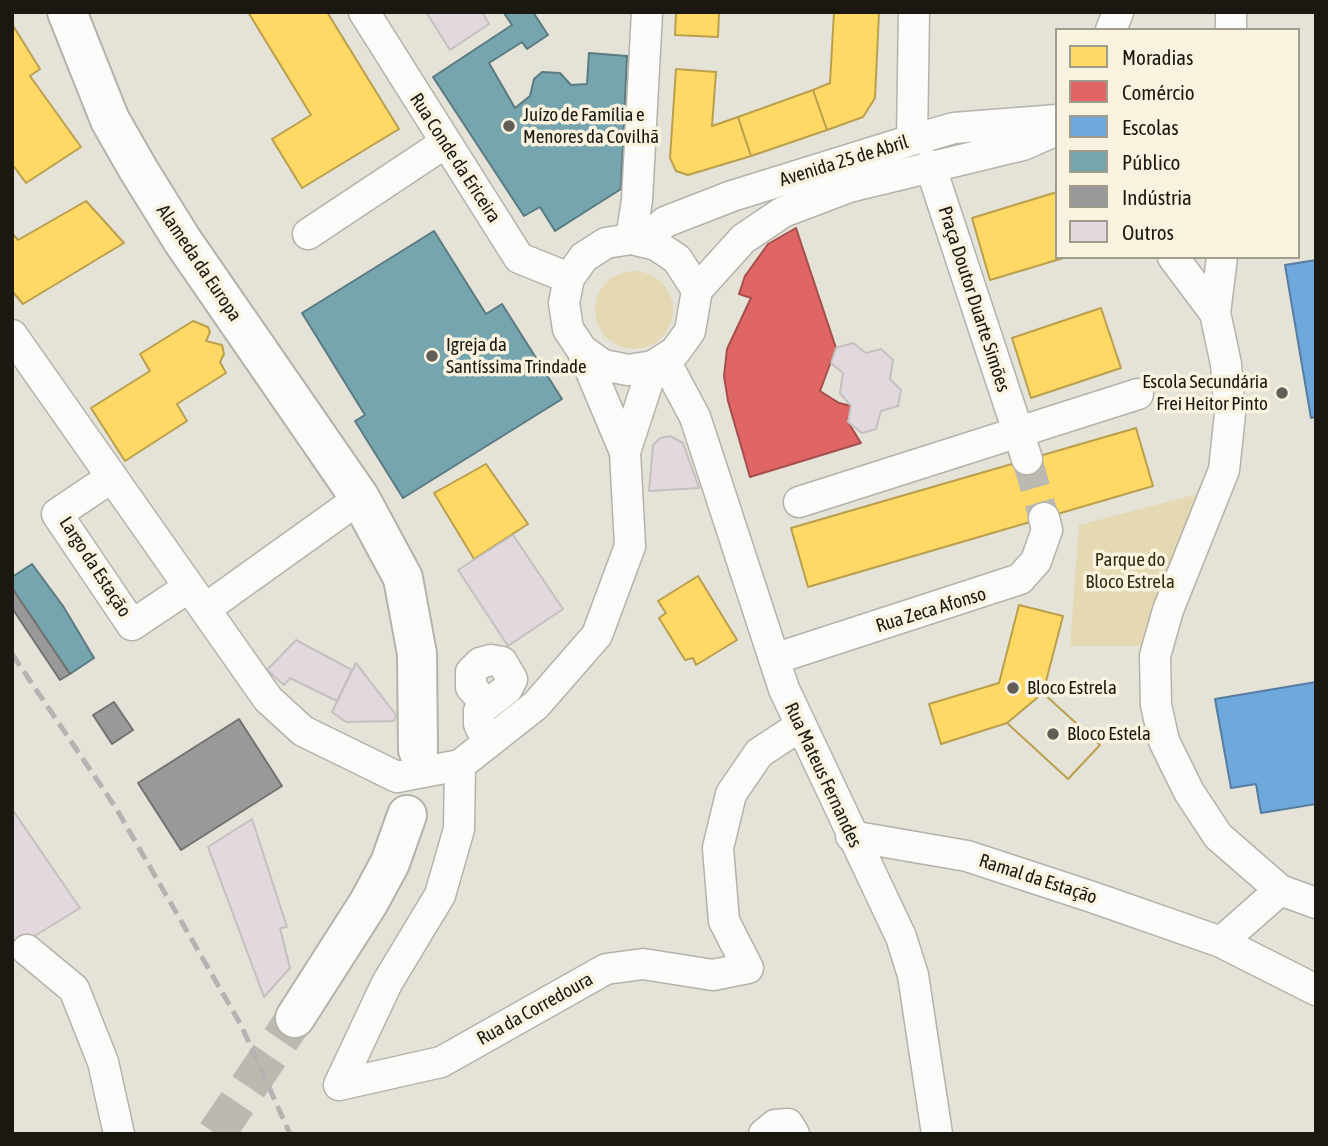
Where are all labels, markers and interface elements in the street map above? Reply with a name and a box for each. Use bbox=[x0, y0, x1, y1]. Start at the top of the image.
legend bbox=[1055, 28, 1300, 259]
text: Moradias bbox=[1122, 45, 1193, 69]
text: Comércio bbox=[1122, 80, 1195, 104]
street label: Rua Conde da Ericeira bbox=[405, 89, 505, 227]
place label: Juízo de Família e Menores da Covilhã bbox=[523, 104, 659, 148]
text: Escolas bbox=[1122, 115, 1179, 139]
marker: Juízo de Família e Menores da Covilhã bbox=[501, 118, 517, 134]
street label: Avenida 25 de Abril bbox=[777, 131, 911, 191]
text: Público bbox=[1122, 150, 1180, 174]
text: Indústria bbox=[1122, 185, 1192, 209]
street label: Alameda da Europa bbox=[152, 200, 246, 326]
street label: Praça Doutor Duarte Simões bbox=[933, 203, 1015, 395]
text: Outros bbox=[1122, 220, 1174, 244]
place label: Igreja da Santíssima Trindade bbox=[446, 334, 587, 378]
marker: Igreja da Santíssima Trindade bbox=[424, 348, 440, 364]
place label: Escola Secundária Frei Heitor Pinto bbox=[1142, 371, 1268, 415]
marker: Escola Secundária Frei Heitor Pinto bbox=[1274, 385, 1290, 401]
street label: Largo da Estação bbox=[54, 513, 136, 621]
park label: Parque do Bloco Estrela bbox=[1085, 549, 1175, 593]
street label: Rua Zeca Afonso bbox=[873, 582, 989, 638]
place label: Bloco Estrela bbox=[1027, 677, 1117, 699]
marker: Bloco Estrela bbox=[1005, 680, 1021, 696]
street label: Rua Mateus Fernandes bbox=[779, 699, 867, 851]
place label: Bloco Estela bbox=[1067, 723, 1151, 745]
marker: Bloco Estela bbox=[1045, 726, 1061, 742]
street label: Ramal da Estação bbox=[976, 849, 1100, 909]
street label: Rua da Corredoura bbox=[473, 968, 597, 1050]

